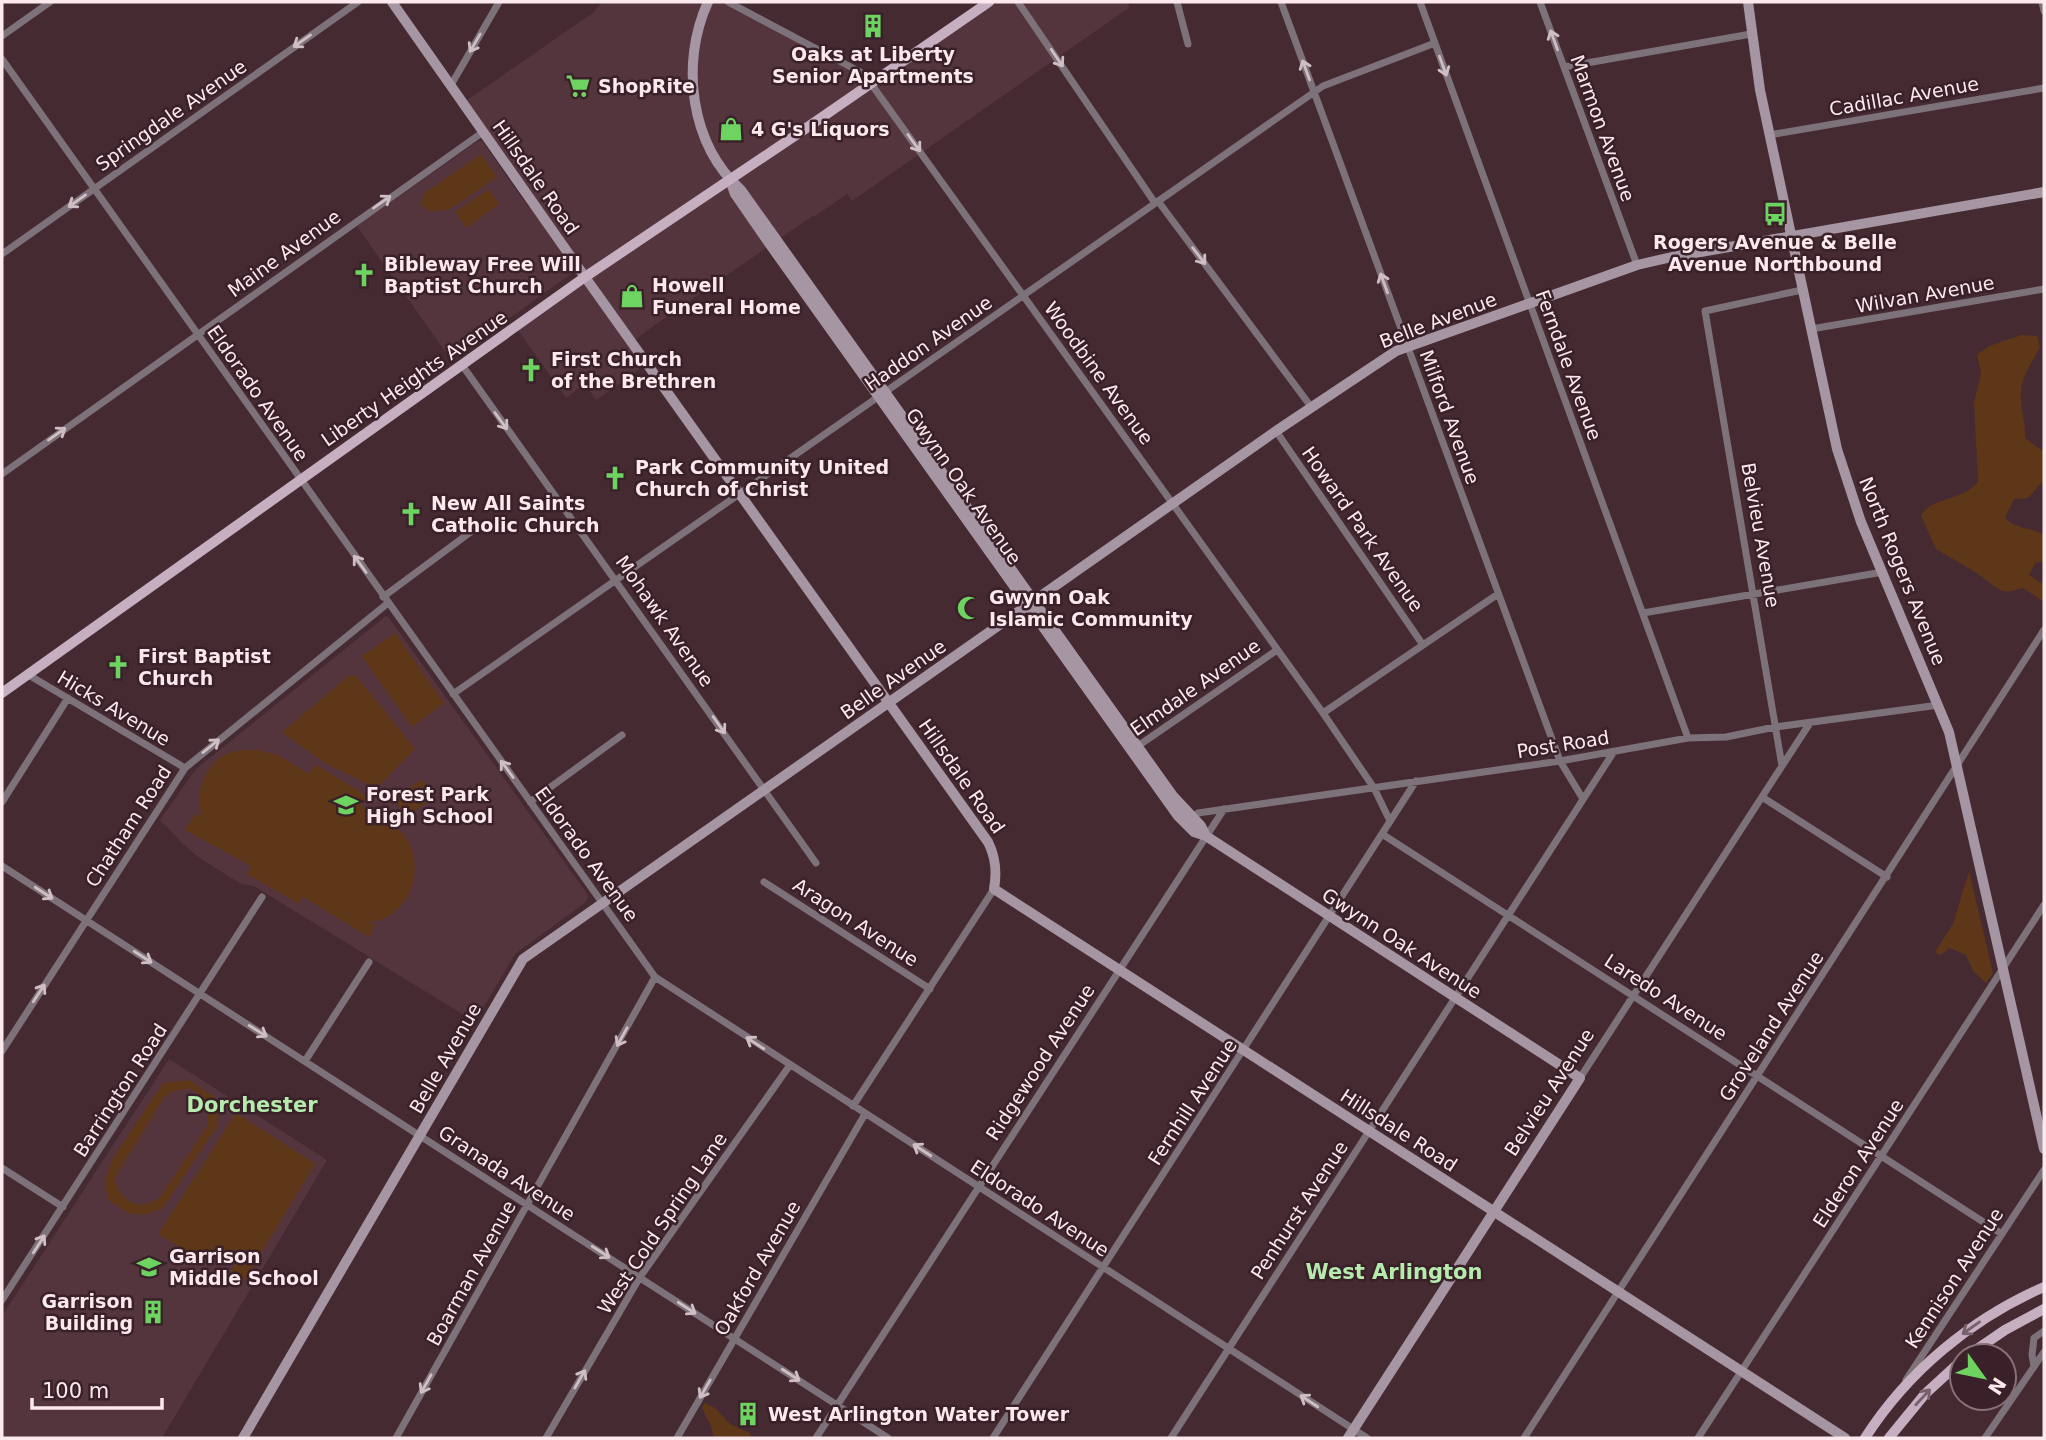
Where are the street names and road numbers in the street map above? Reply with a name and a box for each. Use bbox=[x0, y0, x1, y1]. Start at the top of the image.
street label: Marmon Avenue bbox=[1566, 52, 1640, 204]
street label: Springdale Avenue bbox=[92, 55, 250, 175]
street label: Cadillac Avenue bbox=[1827, 72, 1981, 120]
street label: Hillsdale Road bbox=[488, 116, 584, 238]
street label: Maine Avenue bbox=[223, 205, 345, 301]
street label: Wilvan Avenue bbox=[1854, 271, 1996, 317]
street label: Ferndale Avenue bbox=[1532, 287, 1606, 443]
street label: Belle Avenue bbox=[1376, 288, 1500, 352]
street label: Haddon Avenue bbox=[860, 291, 996, 395]
street label: Woodbine Avenue bbox=[1040, 297, 1158, 449]
street label: Liberty Heights Avenue bbox=[317, 305, 511, 451]
street label: Eldorado Avenue bbox=[203, 321, 313, 465]
street label: Milford Avenue bbox=[1415, 347, 1485, 487]
street label: Gwynn Oak Avenue bbox=[902, 404, 1026, 568]
street label: Howard Park Avenue bbox=[1298, 442, 1428, 616]
street label: Belvieu Avenue bbox=[1737, 461, 1785, 609]
street label: North Rogers Avenue bbox=[1855, 474, 1951, 668]
street label: Mohawk Avenue bbox=[612, 551, 718, 691]
street label: Elmdale Avenue bbox=[1126, 634, 1264, 740]
street label: Belle Avenue bbox=[836, 635, 950, 723]
street label: Hicks Avenue bbox=[54, 666, 174, 750]
street label: Hillsdale Road bbox=[914, 715, 1010, 837]
street label: Post Road bbox=[1515, 726, 1611, 762]
street label: Chatham Road bbox=[81, 761, 175, 891]
street label: Eldorado Avenue bbox=[531, 783, 643, 925]
street label: Aragon Avenue bbox=[789, 873, 923, 971]
street label: Gwynn Oak Avenue bbox=[1318, 883, 1486, 1003]
street label: Groveland Avenue bbox=[1714, 947, 1828, 1105]
street label: Laredo Avenue bbox=[1601, 949, 1731, 1045]
street label: Ridgewood Avenue bbox=[981, 980, 1099, 1144]
street label: Belle Avenue bbox=[405, 999, 485, 1117]
street label: Barrington Road bbox=[69, 1019, 171, 1161]
street label: Belvieu Avenue bbox=[1500, 1024, 1598, 1160]
street label: Fernhill Avenue bbox=[1143, 1035, 1241, 1169]
street label: Hillsdale Road bbox=[1337, 1084, 1461, 1176]
street label: Elderon Avenue bbox=[1808, 1095, 1908, 1231]
street label: Granada Avenue bbox=[435, 1121, 579, 1225]
street label: West Cold Spring Lane bbox=[593, 1128, 731, 1318]
street label: Penhurst Avenue bbox=[1246, 1137, 1352, 1283]
street label: Eldorado Avenue bbox=[967, 1155, 1113, 1261]
street label: Boarman Avenue bbox=[422, 1197, 520, 1349]
street label: Oakford Avenue bbox=[709, 1197, 805, 1339]
street label: Kennison Avenue bbox=[1900, 1204, 2008, 1352]

